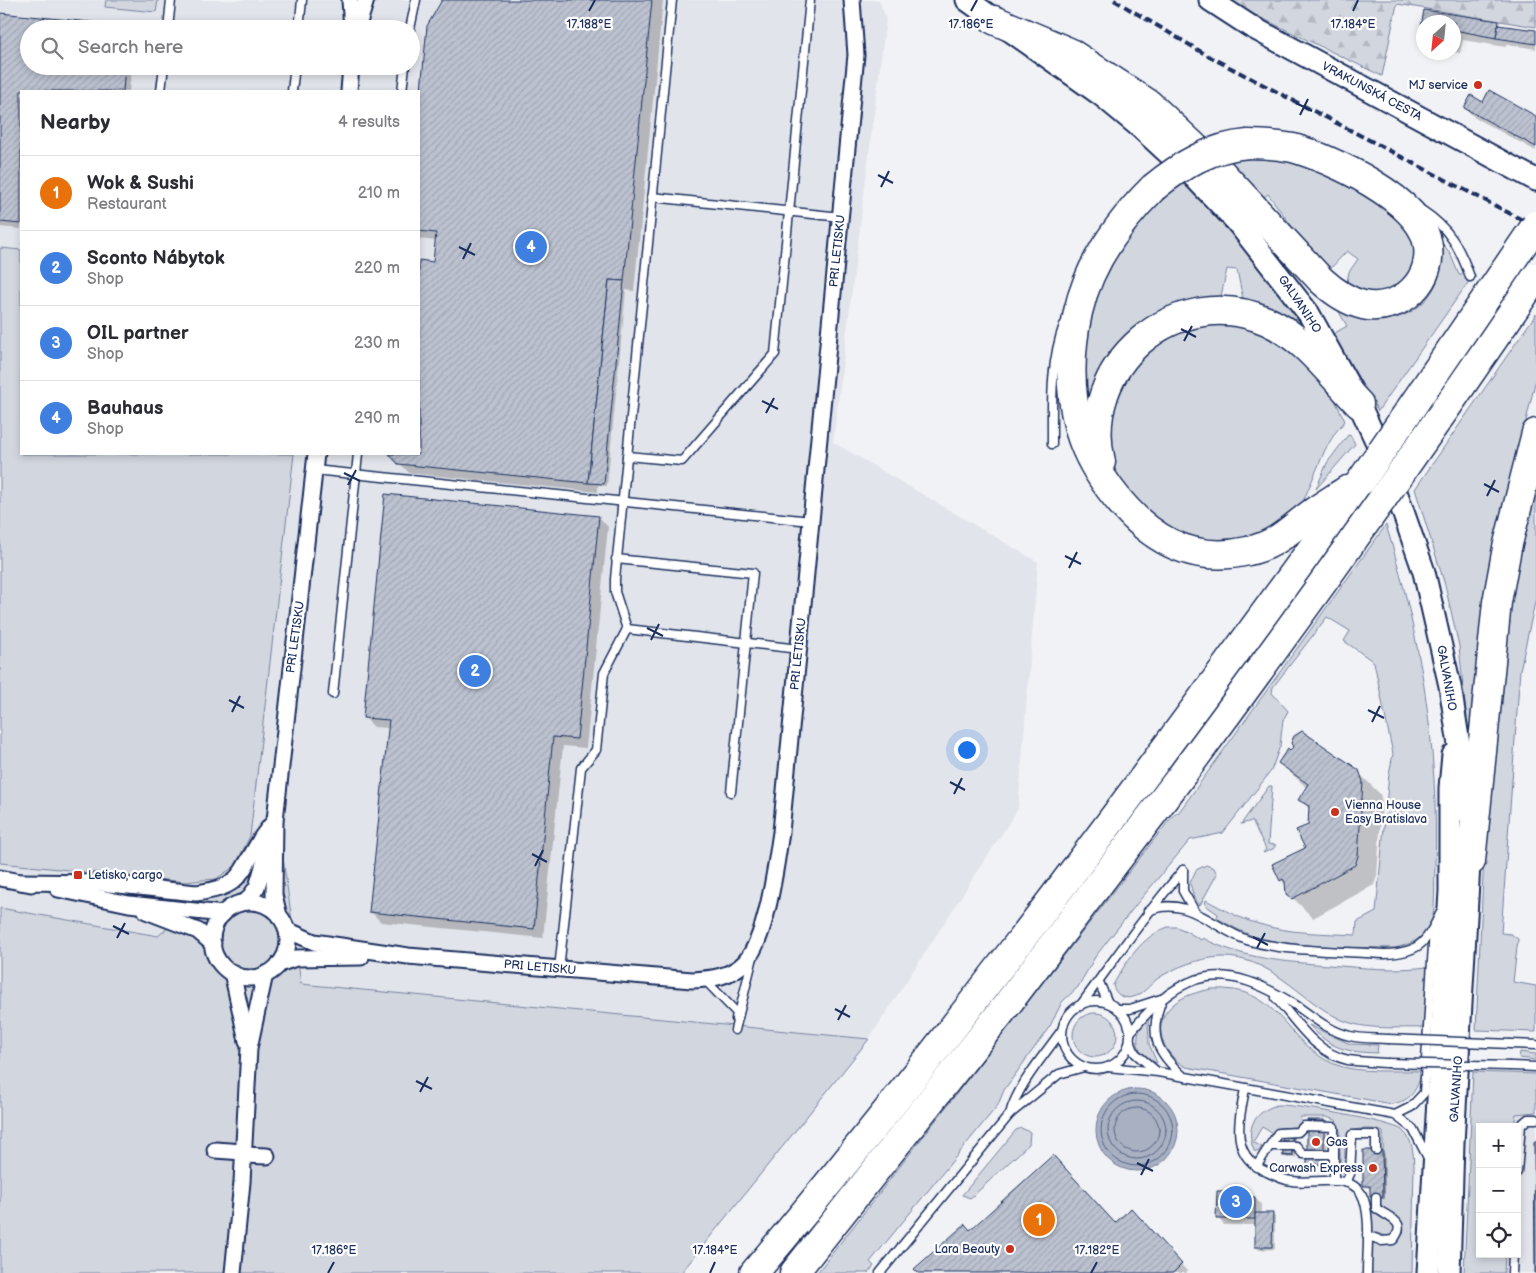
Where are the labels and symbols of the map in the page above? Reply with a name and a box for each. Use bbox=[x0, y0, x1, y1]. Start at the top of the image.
north arrow bbox=[1416, 15, 1461, 60]
text: 17.188°E bbox=[567, 17, 612, 32]
text: 17.186°E bbox=[948, 17, 994, 32]
text: 17.184°E bbox=[1331, 17, 1375, 32]
street label: VRAKUNSKÁ CESTA bbox=[1319, 57, 1426, 125]
place label: MJ service bbox=[1408, 78, 1468, 93]
marker: MJ service bbox=[1472, 79, 1484, 91]
street label: PRI LETISKU bbox=[826, 214, 849, 288]
pin: 4 bbox=[515, 228, 547, 266]
street label: GALVANIHO bbox=[1275, 273, 1324, 336]
street label: PRI LETISKU bbox=[283, 600, 308, 674]
street label: PRI LETISKU bbox=[787, 617, 810, 691]
street label: GALVANIHO bbox=[1433, 644, 1460, 712]
pin: 2 bbox=[459, 652, 491, 690]
your location bbox=[954, 737, 980, 763]
place label: Vienna House Easy Bratislava bbox=[1345, 798, 1427, 827]
marker: Vienna House Easy Bratislava bbox=[1329, 806, 1341, 818]
place label: Letisko, cargo bbox=[88, 868, 163, 883]
marker: Letisko, cargo bbox=[72, 869, 84, 881]
street label: PRI LETISKU bbox=[503, 957, 577, 978]
street label: GALVANIHO bbox=[1447, 1055, 1466, 1123]
place label: Gas bbox=[1326, 1135, 1348, 1150]
marker: Gas bbox=[1310, 1136, 1322, 1148]
place label: Carwash Express bbox=[1269, 1161, 1363, 1176]
marker: Carwash Express bbox=[1367, 1162, 1379, 1174]
pin: 3 bbox=[1220, 1183, 1252, 1221]
pin: 1 bbox=[1023, 1201, 1055, 1239]
place label: Lara Beauty bbox=[935, 1242, 1001, 1257]
text: 17.186°E bbox=[311, 1243, 357, 1258]
text: 17.184°E bbox=[693, 1243, 737, 1258]
marker: Lara Beauty bbox=[1004, 1243, 1016, 1255]
text: 17.182°E bbox=[1075, 1243, 1119, 1258]

